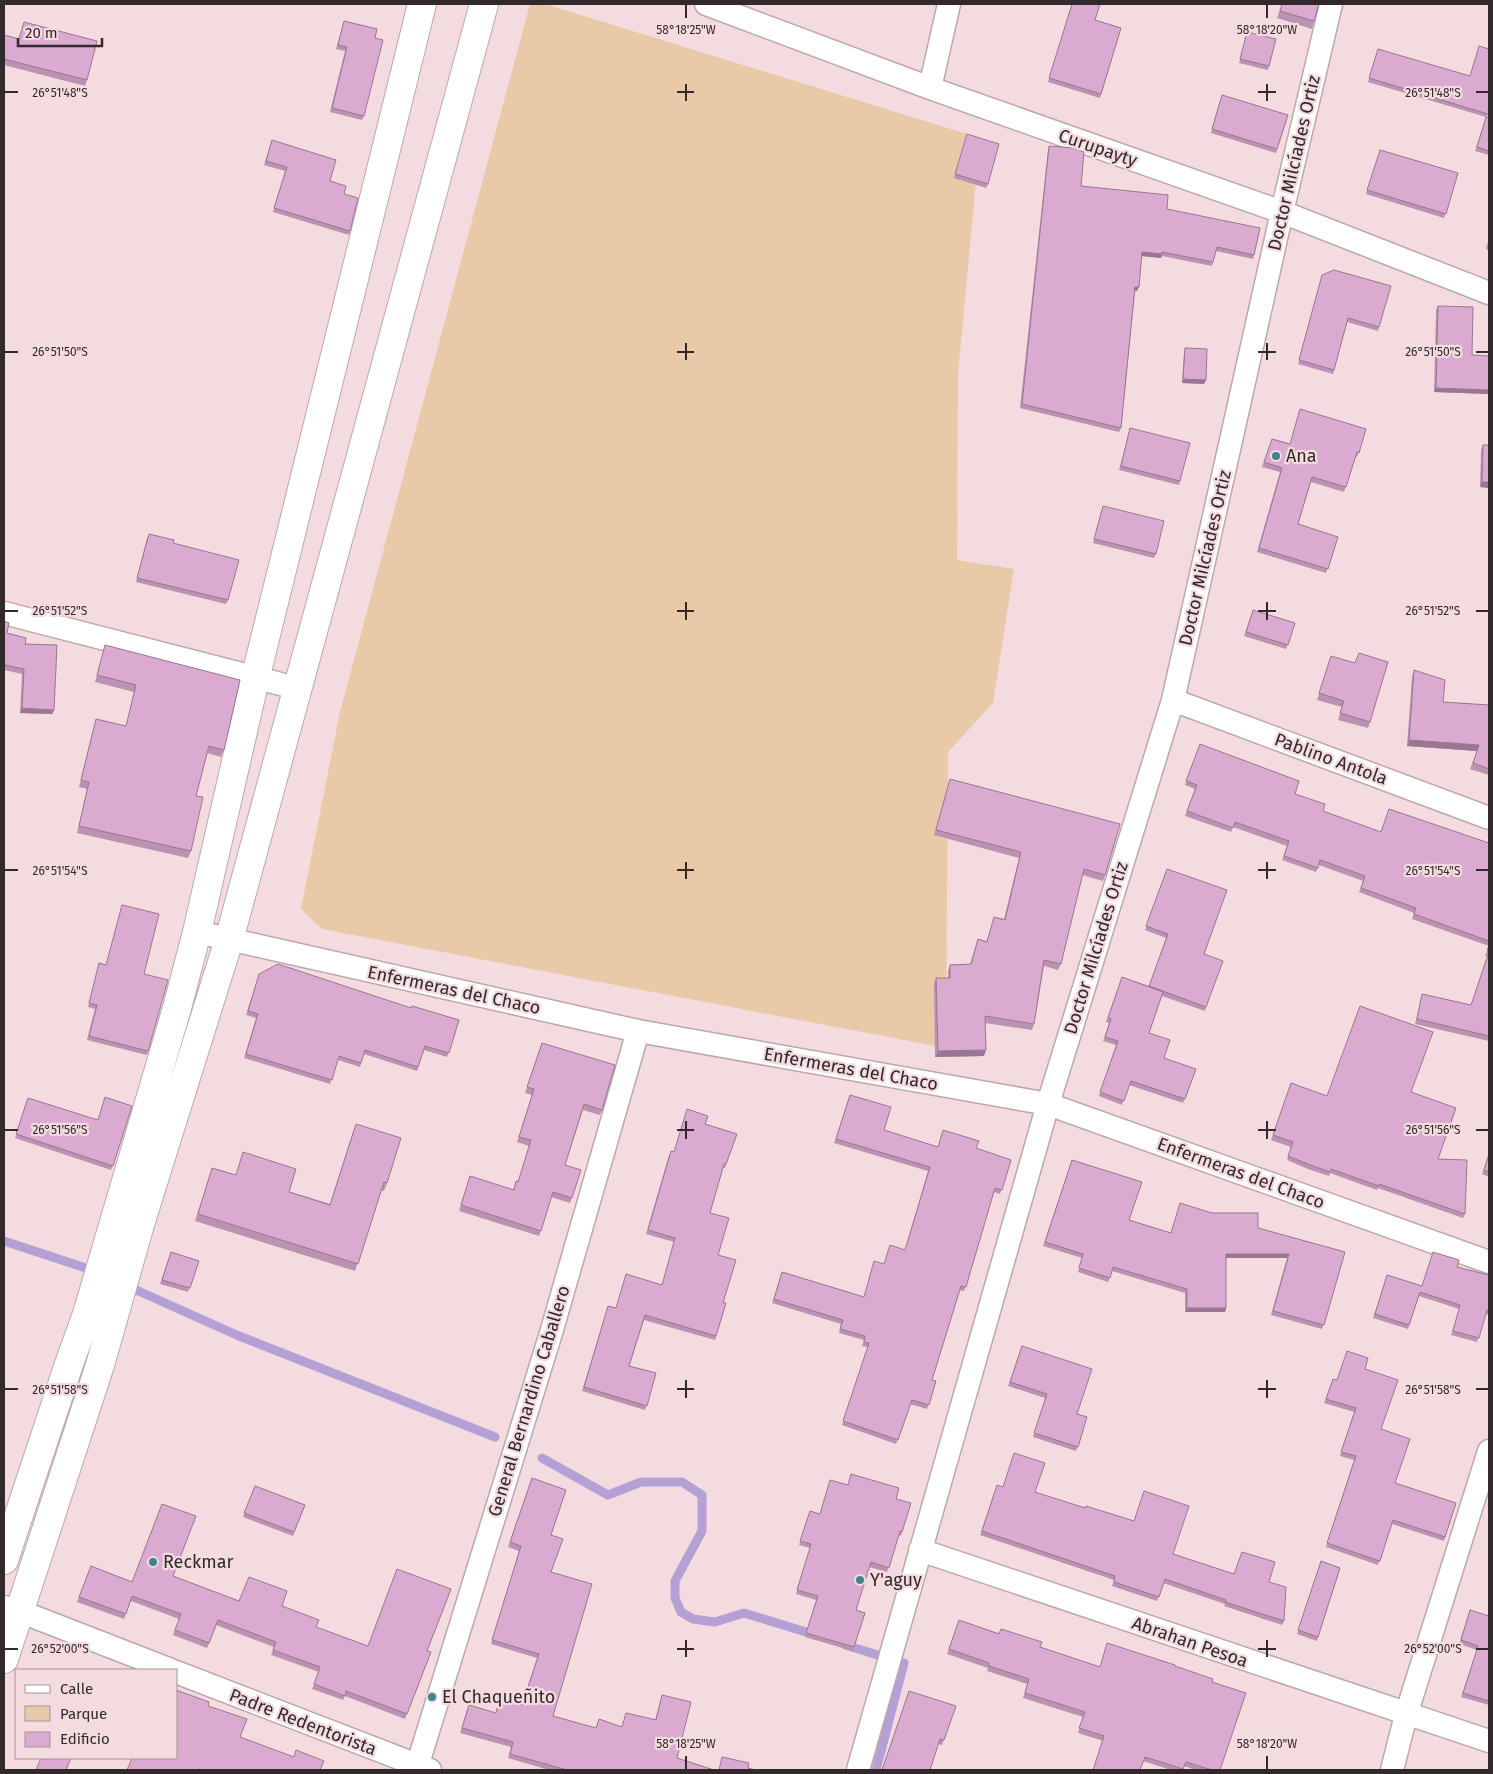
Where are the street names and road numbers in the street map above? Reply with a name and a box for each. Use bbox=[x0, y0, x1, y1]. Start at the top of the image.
street label: Doctor Milcíades Ortiz bbox=[1263, 73, 1325, 253]
street label: Curupayty bbox=[1056, 124, 1140, 172]
street label: Doctor Milcíades Ortiz bbox=[1174, 468, 1236, 648]
street label: Pablino Antola bbox=[1271, 728, 1391, 790]
street label: Doctor Milcíades Ortiz bbox=[1059, 859, 1133, 1037]
street label: Enfermeras del Chaco bbox=[365, 961, 543, 1019]
street label: Enfermeras del Chaco bbox=[762, 1043, 940, 1095]
street label: Enfermeras del Chaco bbox=[1154, 1132, 1328, 1214]
street label: General Bernardino Caballero bbox=[483, 1283, 575, 1519]
street label: Abrahan Pesoa bbox=[1129, 1612, 1251, 1672]
street label: Padre Redentorista bbox=[226, 1684, 380, 1760]

